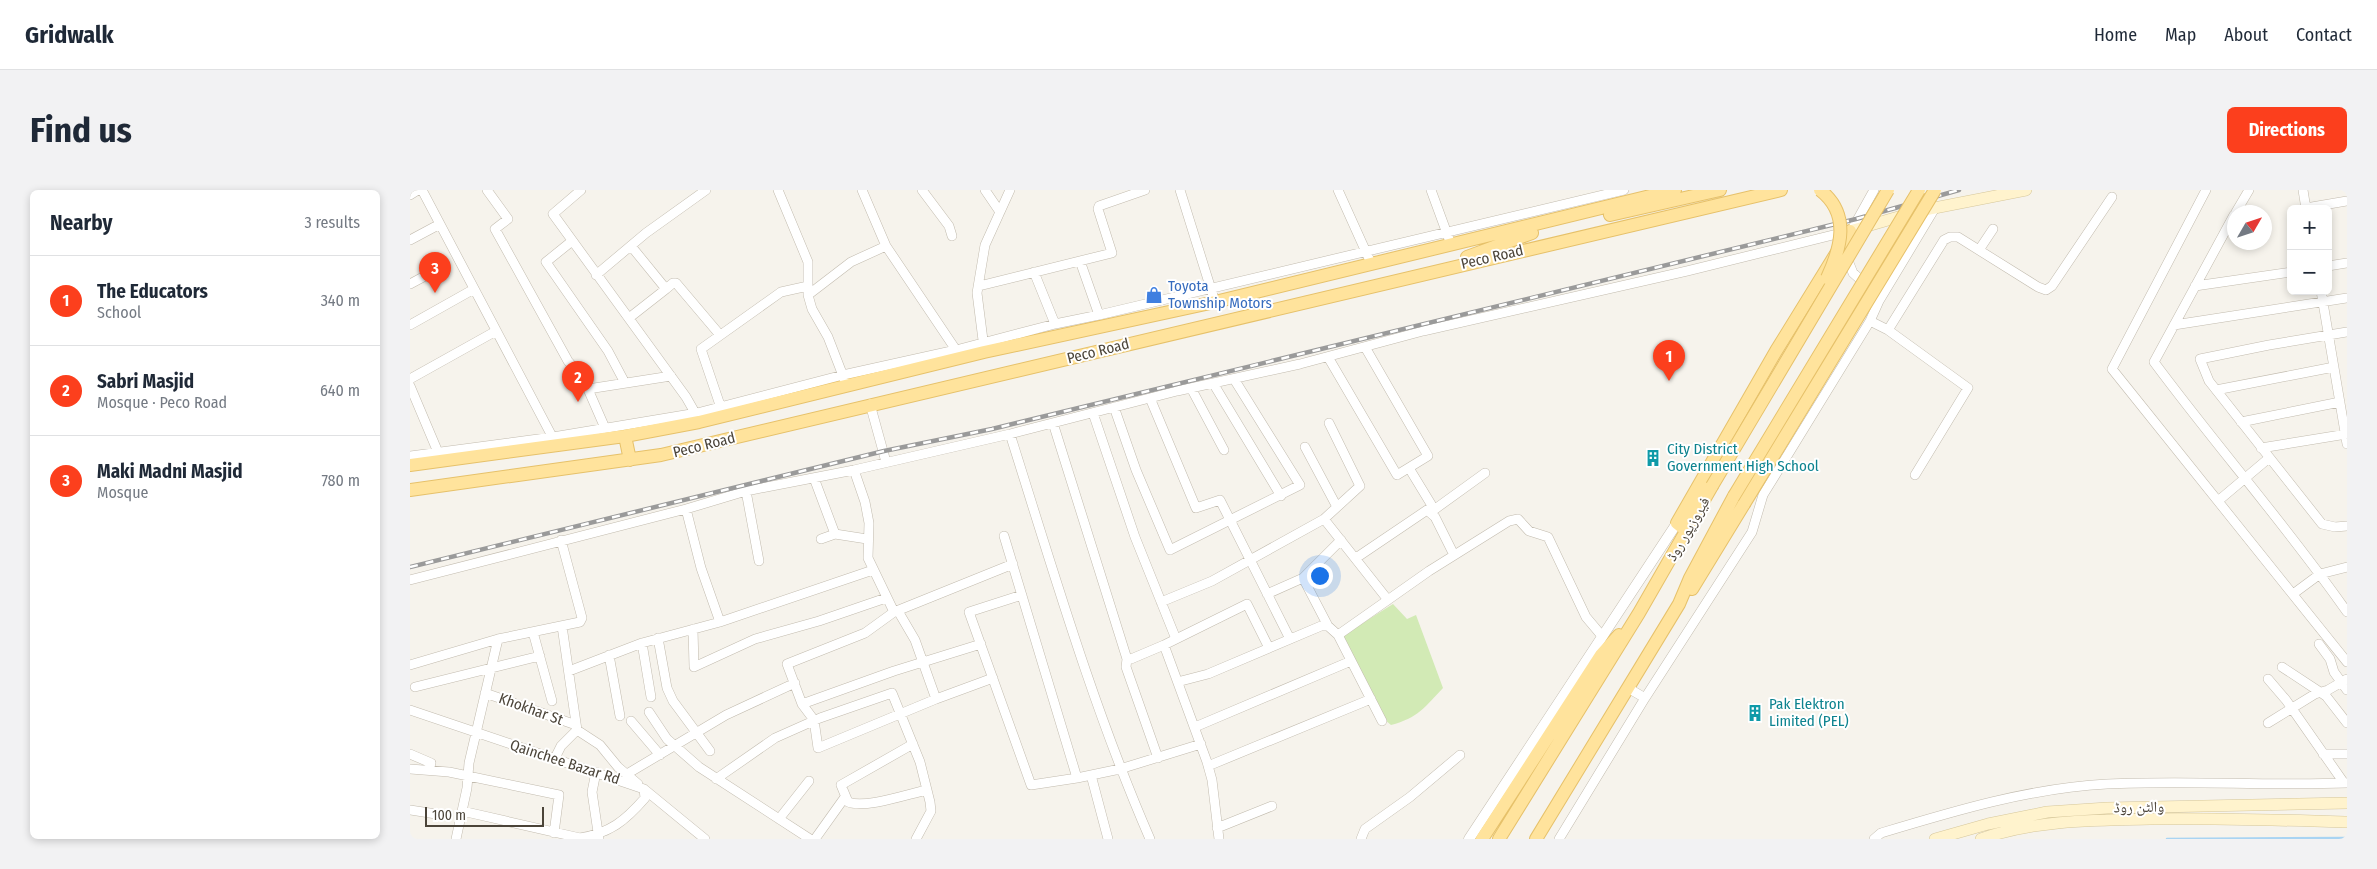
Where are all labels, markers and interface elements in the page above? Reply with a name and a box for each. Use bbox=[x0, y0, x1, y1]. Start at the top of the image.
text: Gridwalk bbox=[25, 21, 114, 49]
text: Home bbox=[2094, 24, 2137, 46]
text: Map bbox=[2165, 24, 2196, 46]
text: About bbox=[2224, 24, 2268, 46]
text: Contact bbox=[2296, 24, 2352, 46]
button: Directions bbox=[2227, 107, 2347, 153]
text: Find us bbox=[30, 109, 132, 151]
north arrow bbox=[2227, 205, 2272, 250]
map controls bbox=[2287, 205, 2332, 295]
button: + bbox=[2287, 205, 2332, 250]
text: Nearby bbox=[50, 210, 112, 236]
text: 3 results bbox=[304, 213, 360, 232]
street label: Peco Road bbox=[1459, 241, 1525, 273]
button: − bbox=[2287, 250, 2332, 295]
pin: 3 bbox=[419, 252, 451, 293]
place label: Toyota Township Motors bbox=[1168, 277, 1272, 312]
text: The Educators bbox=[97, 280, 208, 303]
shop icon: Toyota Township Motors bbox=[1144, 285, 1164, 305]
text: 1 bbox=[63, 291, 69, 310]
text: 340 m bbox=[321, 291, 360, 310]
text: School bbox=[97, 303, 141, 322]
street label: Peco Road bbox=[1065, 335, 1131, 367]
pin: 1 bbox=[1653, 340, 1685, 381]
pin: 2 bbox=[562, 361, 594, 402]
text: Sabri Masjid bbox=[97, 370, 194, 393]
text: 2 bbox=[62, 381, 70, 400]
text: 640 m bbox=[320, 381, 360, 400]
text: Mosque · Peco Road bbox=[97, 393, 227, 412]
street label: Peco Road bbox=[671, 429, 737, 461]
place label: City District Government High School bbox=[1667, 440, 1819, 475]
building icon: City District Government High School bbox=[1643, 448, 1663, 468]
text: Maki Madni Masjid bbox=[97, 460, 243, 483]
text: 3 bbox=[62, 471, 70, 490]
text: 780 m bbox=[321, 471, 360, 490]
text: Mosque bbox=[97, 483, 148, 502]
street label: فیروزپور روڈ bbox=[1662, 494, 1714, 564]
your location bbox=[1307, 563, 1333, 589]
street label: Khokhar St bbox=[496, 689, 566, 729]
place label: Pak Elektron Limited (PEL) bbox=[1769, 695, 1849, 730]
building icon: Pak Elektron Limited (PEL) bbox=[1745, 703, 1765, 723]
street label: Qainchee Bazar Rd bbox=[508, 736, 622, 788]
street label: والٹن روڈ bbox=[2114, 798, 2164, 817]
scale bar bbox=[425, 804, 544, 827]
text: 100 m bbox=[432, 807, 466, 824]

